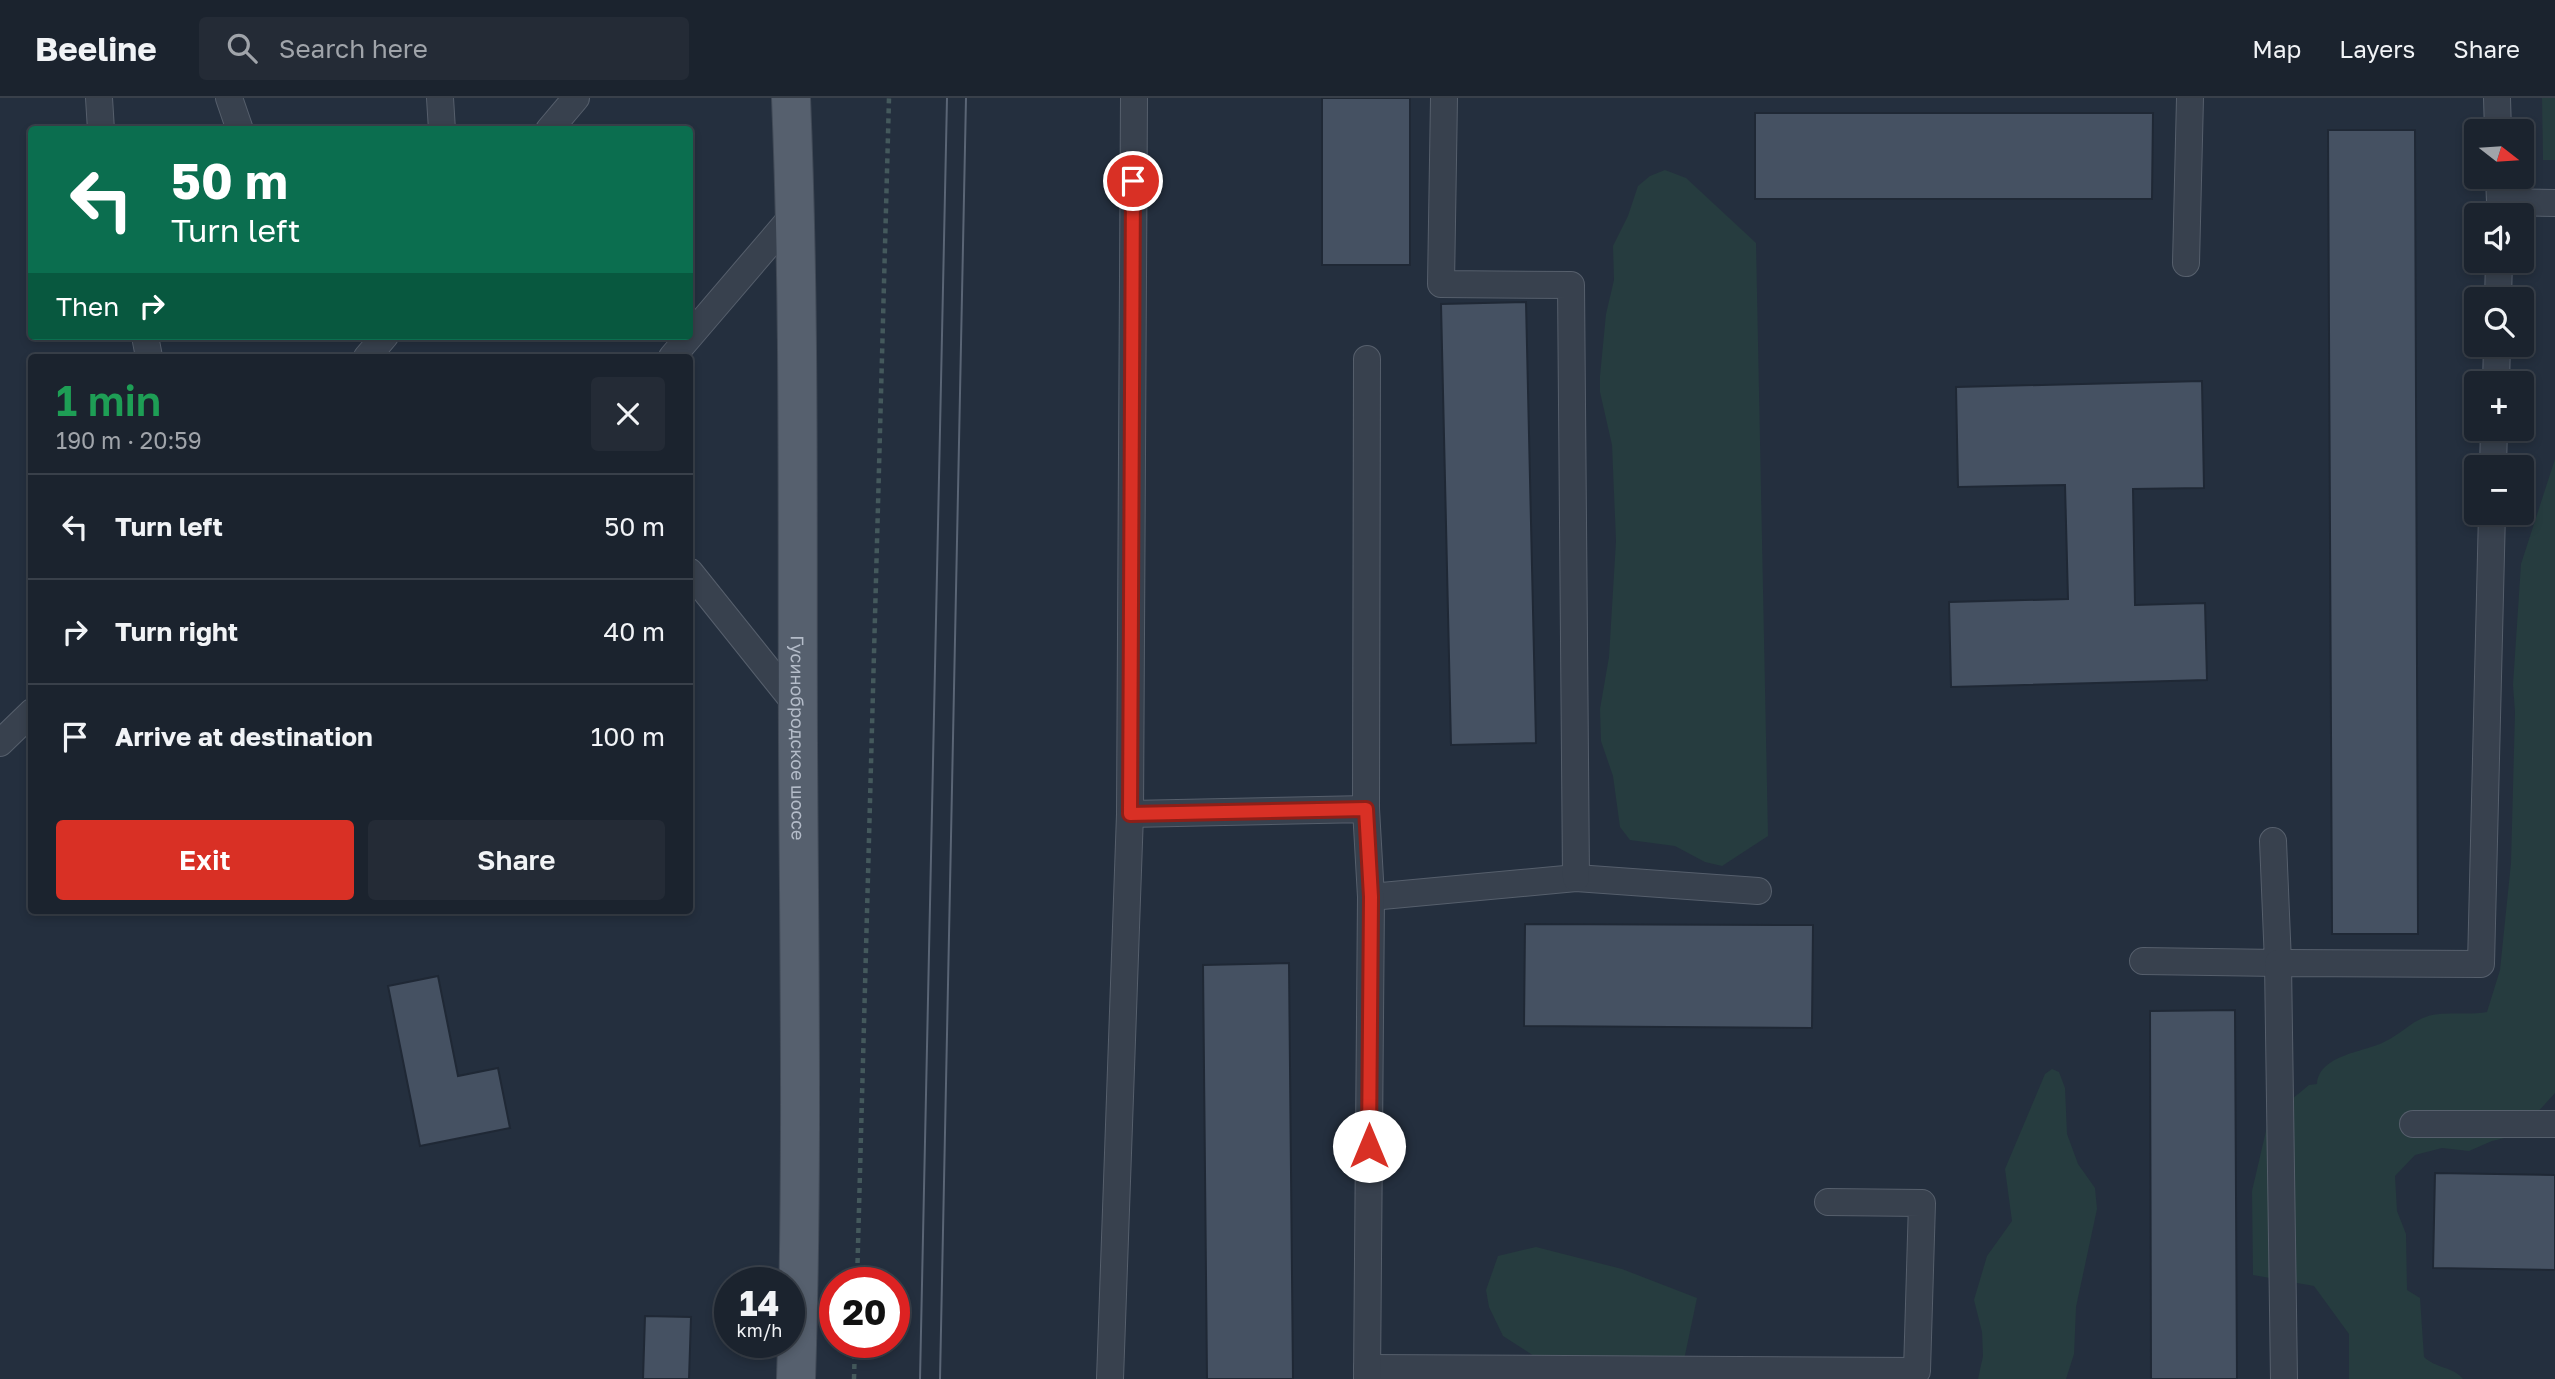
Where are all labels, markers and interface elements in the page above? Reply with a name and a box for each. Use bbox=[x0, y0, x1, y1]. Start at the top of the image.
search box bbox=[199, 17, 689, 80]
text: Beeline bbox=[35, 29, 157, 68]
icon: search bbox=[223, 29, 261, 67]
text: Search here bbox=[279, 33, 428, 64]
text: Map bbox=[2252, 34, 2301, 63]
text: Layers bbox=[2339, 34, 2415, 63]
text: Share bbox=[2453, 34, 2520, 63]
north arrow bbox=[2464, 119, 2534, 189]
map controls bbox=[2464, 119, 2534, 525]
text: 50 m bbox=[171, 151, 288, 210]
pin bbox=[1103, 151, 1163, 211]
icon: left bbox=[56, 154, 147, 245]
icon: arrive bbox=[1114, 162, 1152, 200]
button: sound bbox=[2464, 203, 2534, 273]
text: Turn left bbox=[171, 211, 300, 249]
icon: right bbox=[133, 287, 171, 325]
button: search bbox=[2464, 287, 2534, 357]
text: Then bbox=[56, 291, 119, 322]
button: + bbox=[2464, 371, 2534, 441]
text: 1 min bbox=[56, 375, 161, 425]
button: close bbox=[591, 377, 665, 451]
text: 190 m · 20:59 bbox=[56, 426, 202, 454]
button: − bbox=[2464, 455, 2534, 525]
icon: left bbox=[56, 508, 94, 546]
text: Turn left bbox=[115, 511, 223, 542]
text: 50 m bbox=[604, 511, 665, 542]
icon: right bbox=[56, 613, 94, 651]
text: Turn right bbox=[115, 616, 238, 647]
text: 40 m bbox=[604, 616, 665, 647]
street label: Гусинобродское шоссе bbox=[787, 635, 810, 841]
icon: arrive bbox=[56, 718, 94, 756]
text: Arrive at destination bbox=[115, 721, 373, 752]
text: 100 m bbox=[591, 721, 665, 752]
button: Exit bbox=[56, 820, 354, 900]
button: Share bbox=[368, 820, 665, 900]
position arrow bbox=[1332, 1109, 1406, 1183]
speed limit sign: 20 bbox=[819, 1267, 910, 1358]
text: 14 bbox=[740, 1282, 779, 1324]
text: km/h bbox=[737, 1319, 782, 1341]

